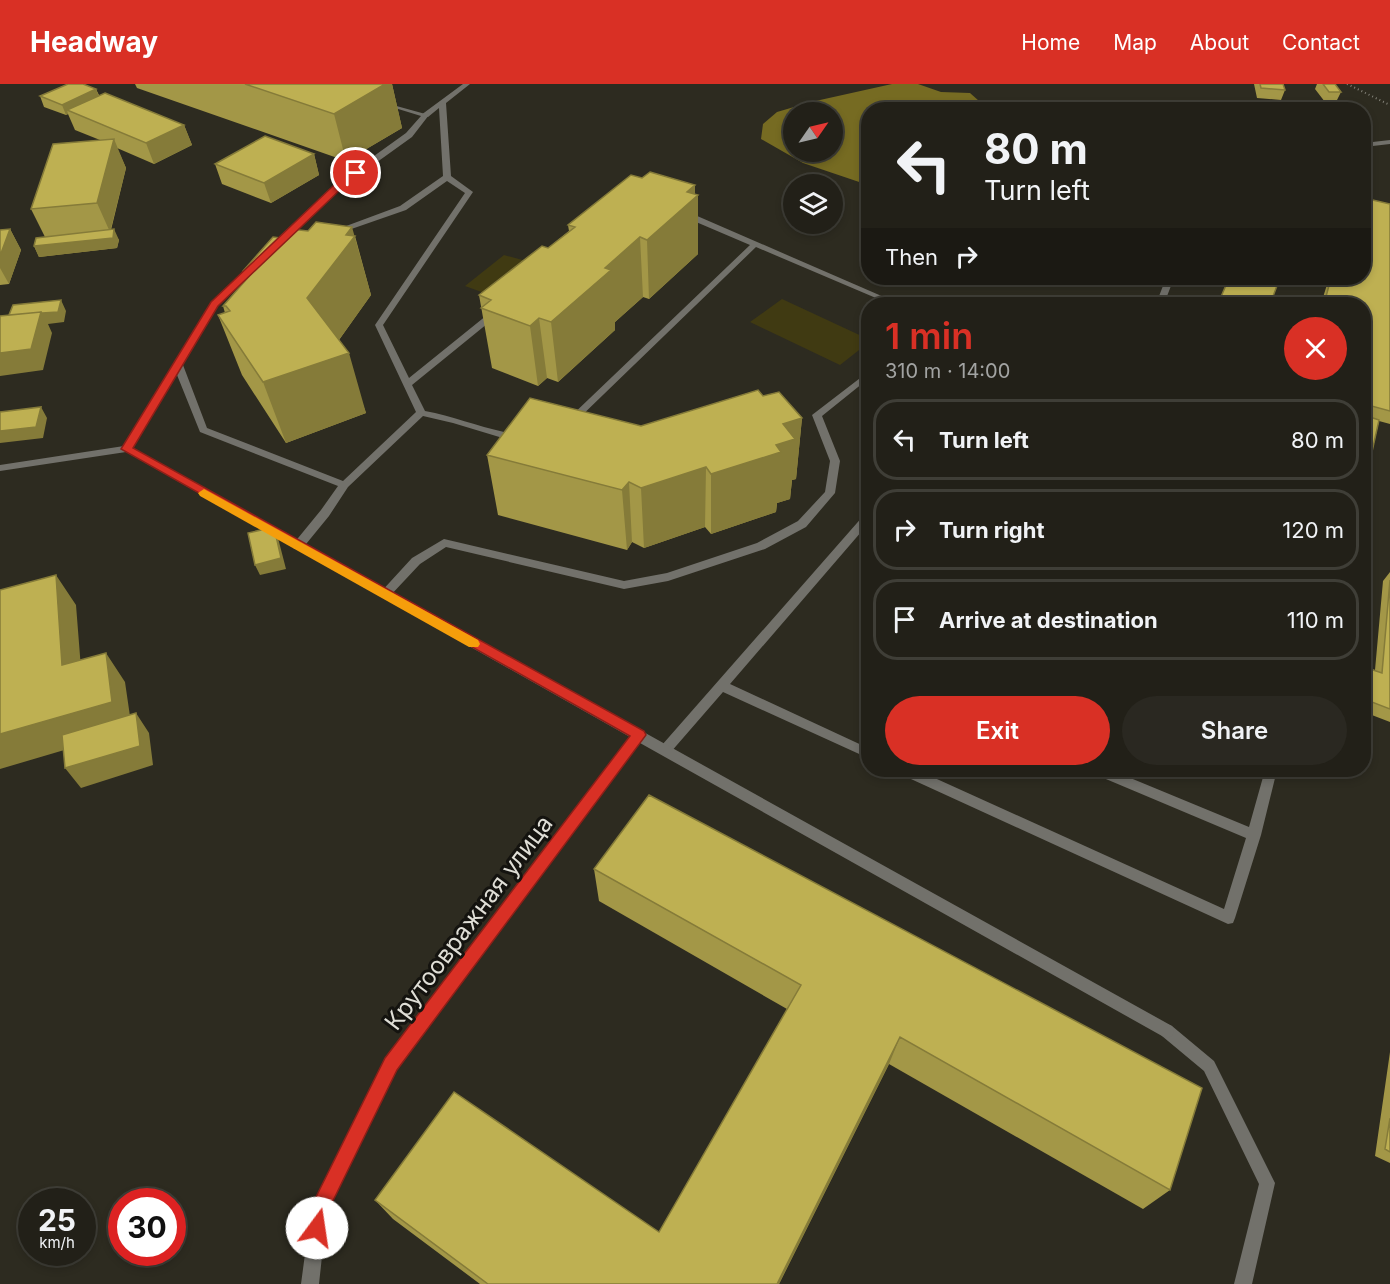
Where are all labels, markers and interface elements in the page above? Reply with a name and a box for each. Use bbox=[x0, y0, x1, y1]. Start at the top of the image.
text: Headway bbox=[30, 25, 158, 59]
text: Home bbox=[1021, 30, 1080, 55]
text: Map bbox=[1113, 30, 1157, 55]
text: About bbox=[1190, 30, 1249, 55]
text: Contact bbox=[1282, 30, 1360, 55]
north arrow bbox=[783, 102, 843, 162]
map controls bbox=[783, 102, 843, 234]
text: 80 m bbox=[984, 123, 1088, 174]
icon: left bbox=[885, 126, 963, 204]
pin bbox=[330, 147, 381, 198]
icon: arrive bbox=[339, 156, 372, 189]
button: layers bbox=[783, 174, 843, 234]
text: Turn left bbox=[984, 174, 1090, 207]
icon: right bbox=[950, 240, 983, 273]
text: Then bbox=[885, 244, 938, 270]
text: 1 min bbox=[885, 314, 973, 358]
button: close bbox=[1284, 317, 1347, 380]
text: 310 m · 14:00 bbox=[885, 359, 1010, 383]
icon: left bbox=[888, 423, 921, 456]
text: Turn left bbox=[939, 427, 1029, 453]
text: 80 m bbox=[1291, 427, 1344, 453]
icon: right bbox=[888, 513, 921, 546]
text: Turn right bbox=[939, 517, 1045, 543]
text: 120 m bbox=[1282, 517, 1344, 543]
icon: arrive bbox=[888, 603, 921, 636]
text: Arrive at destination bbox=[939, 607, 1158, 633]
text: 110 m bbox=[1287, 607, 1344, 633]
button: Exit bbox=[885, 696, 1110, 765]
button: Share bbox=[1122, 696, 1347, 765]
street label: Крутоовражная улица bbox=[378, 810, 559, 1036]
speed limit sign: 30 bbox=[108, 1188, 186, 1266]
position arrow bbox=[285, 1196, 349, 1260]
text: 25 bbox=[38, 1202, 76, 1238]
text: km/h bbox=[39, 1233, 75, 1252]

